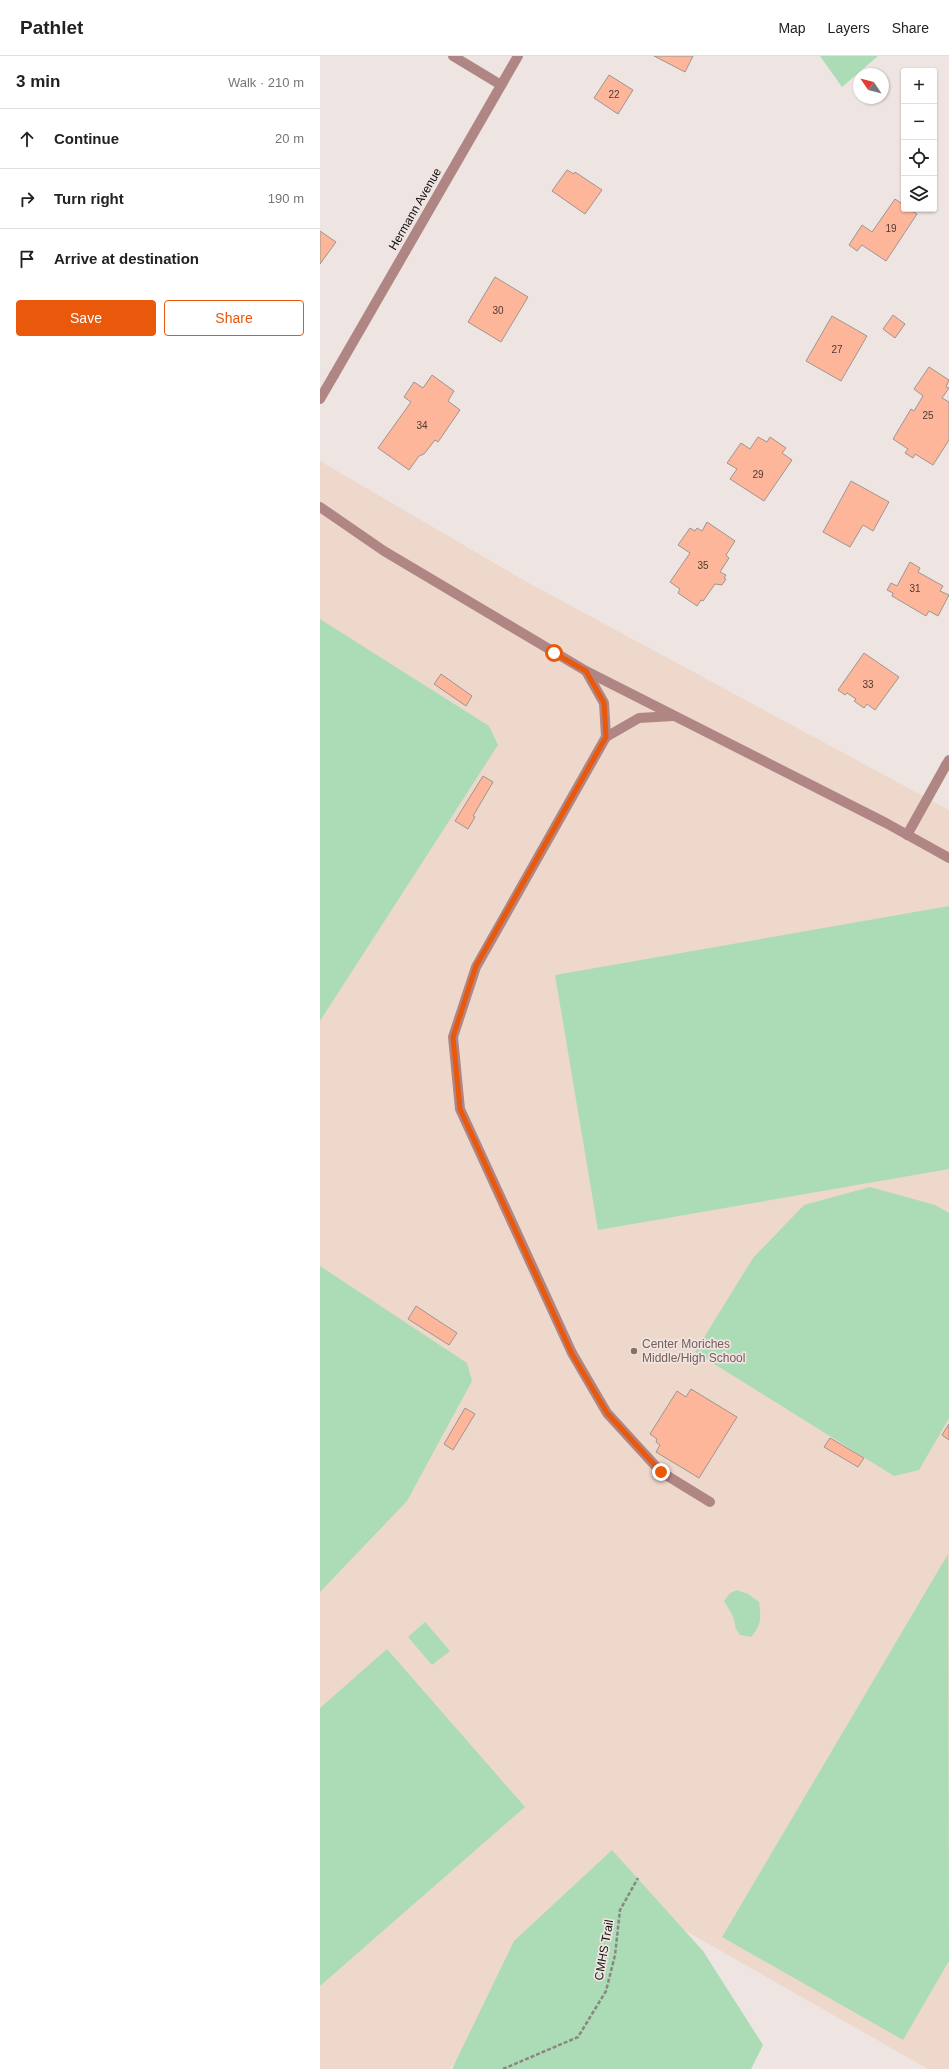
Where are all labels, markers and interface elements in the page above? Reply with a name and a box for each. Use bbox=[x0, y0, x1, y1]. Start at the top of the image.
text: Pathlet bbox=[20, 17, 83, 38]
text: Map bbox=[778, 20, 806, 36]
text: Layers bbox=[828, 20, 870, 36]
text: Share bbox=[892, 20, 929, 36]
north arrow bbox=[853, 68, 889, 104]
map controls bbox=[901, 68, 937, 212]
button: + bbox=[901, 68, 937, 104]
text: 3 min bbox=[16, 72, 60, 91]
text: Walk · 210 m bbox=[228, 75, 304, 90]
house number: 22 bbox=[608, 89, 620, 100]
button: − bbox=[901, 104, 937, 140]
icon: ahead bbox=[16, 128, 38, 150]
text: Continue bbox=[54, 130, 119, 147]
text: 20 m bbox=[275, 131, 304, 146]
button: locate bbox=[901, 140, 937, 176]
street label: Hermann Avenue bbox=[386, 165, 444, 253]
button: layers bbox=[901, 176, 937, 212]
icon: right bbox=[16, 188, 38, 210]
text: Turn right bbox=[54, 190, 124, 207]
text: 190 m bbox=[268, 191, 304, 206]
house number: 19 bbox=[885, 223, 897, 234]
icon: arrive bbox=[16, 248, 38, 270]
text: Arrive at destination bbox=[54, 250, 199, 267]
button: Save bbox=[16, 300, 156, 336]
button: Share bbox=[164, 300, 304, 336]
house number: 30 bbox=[492, 305, 504, 316]
house number: 27 bbox=[831, 344, 843, 355]
house number: 25 bbox=[922, 410, 934, 421]
house number: 34 bbox=[416, 420, 428, 431]
house number: 29 bbox=[752, 469, 764, 480]
house number: 35 bbox=[697, 560, 709, 571]
house number: 31 bbox=[909, 583, 921, 594]
route start bbox=[545, 644, 563, 662]
house number: 33 bbox=[862, 679, 874, 690]
place label: Center Moriches Middle/High School bbox=[642, 1337, 745, 1365]
marker: Center Moriches Middle/High School bbox=[629, 1346, 639, 1356]
route end bbox=[652, 1463, 670, 1481]
street label: CMHS Trail bbox=[592, 1919, 616, 1981]

